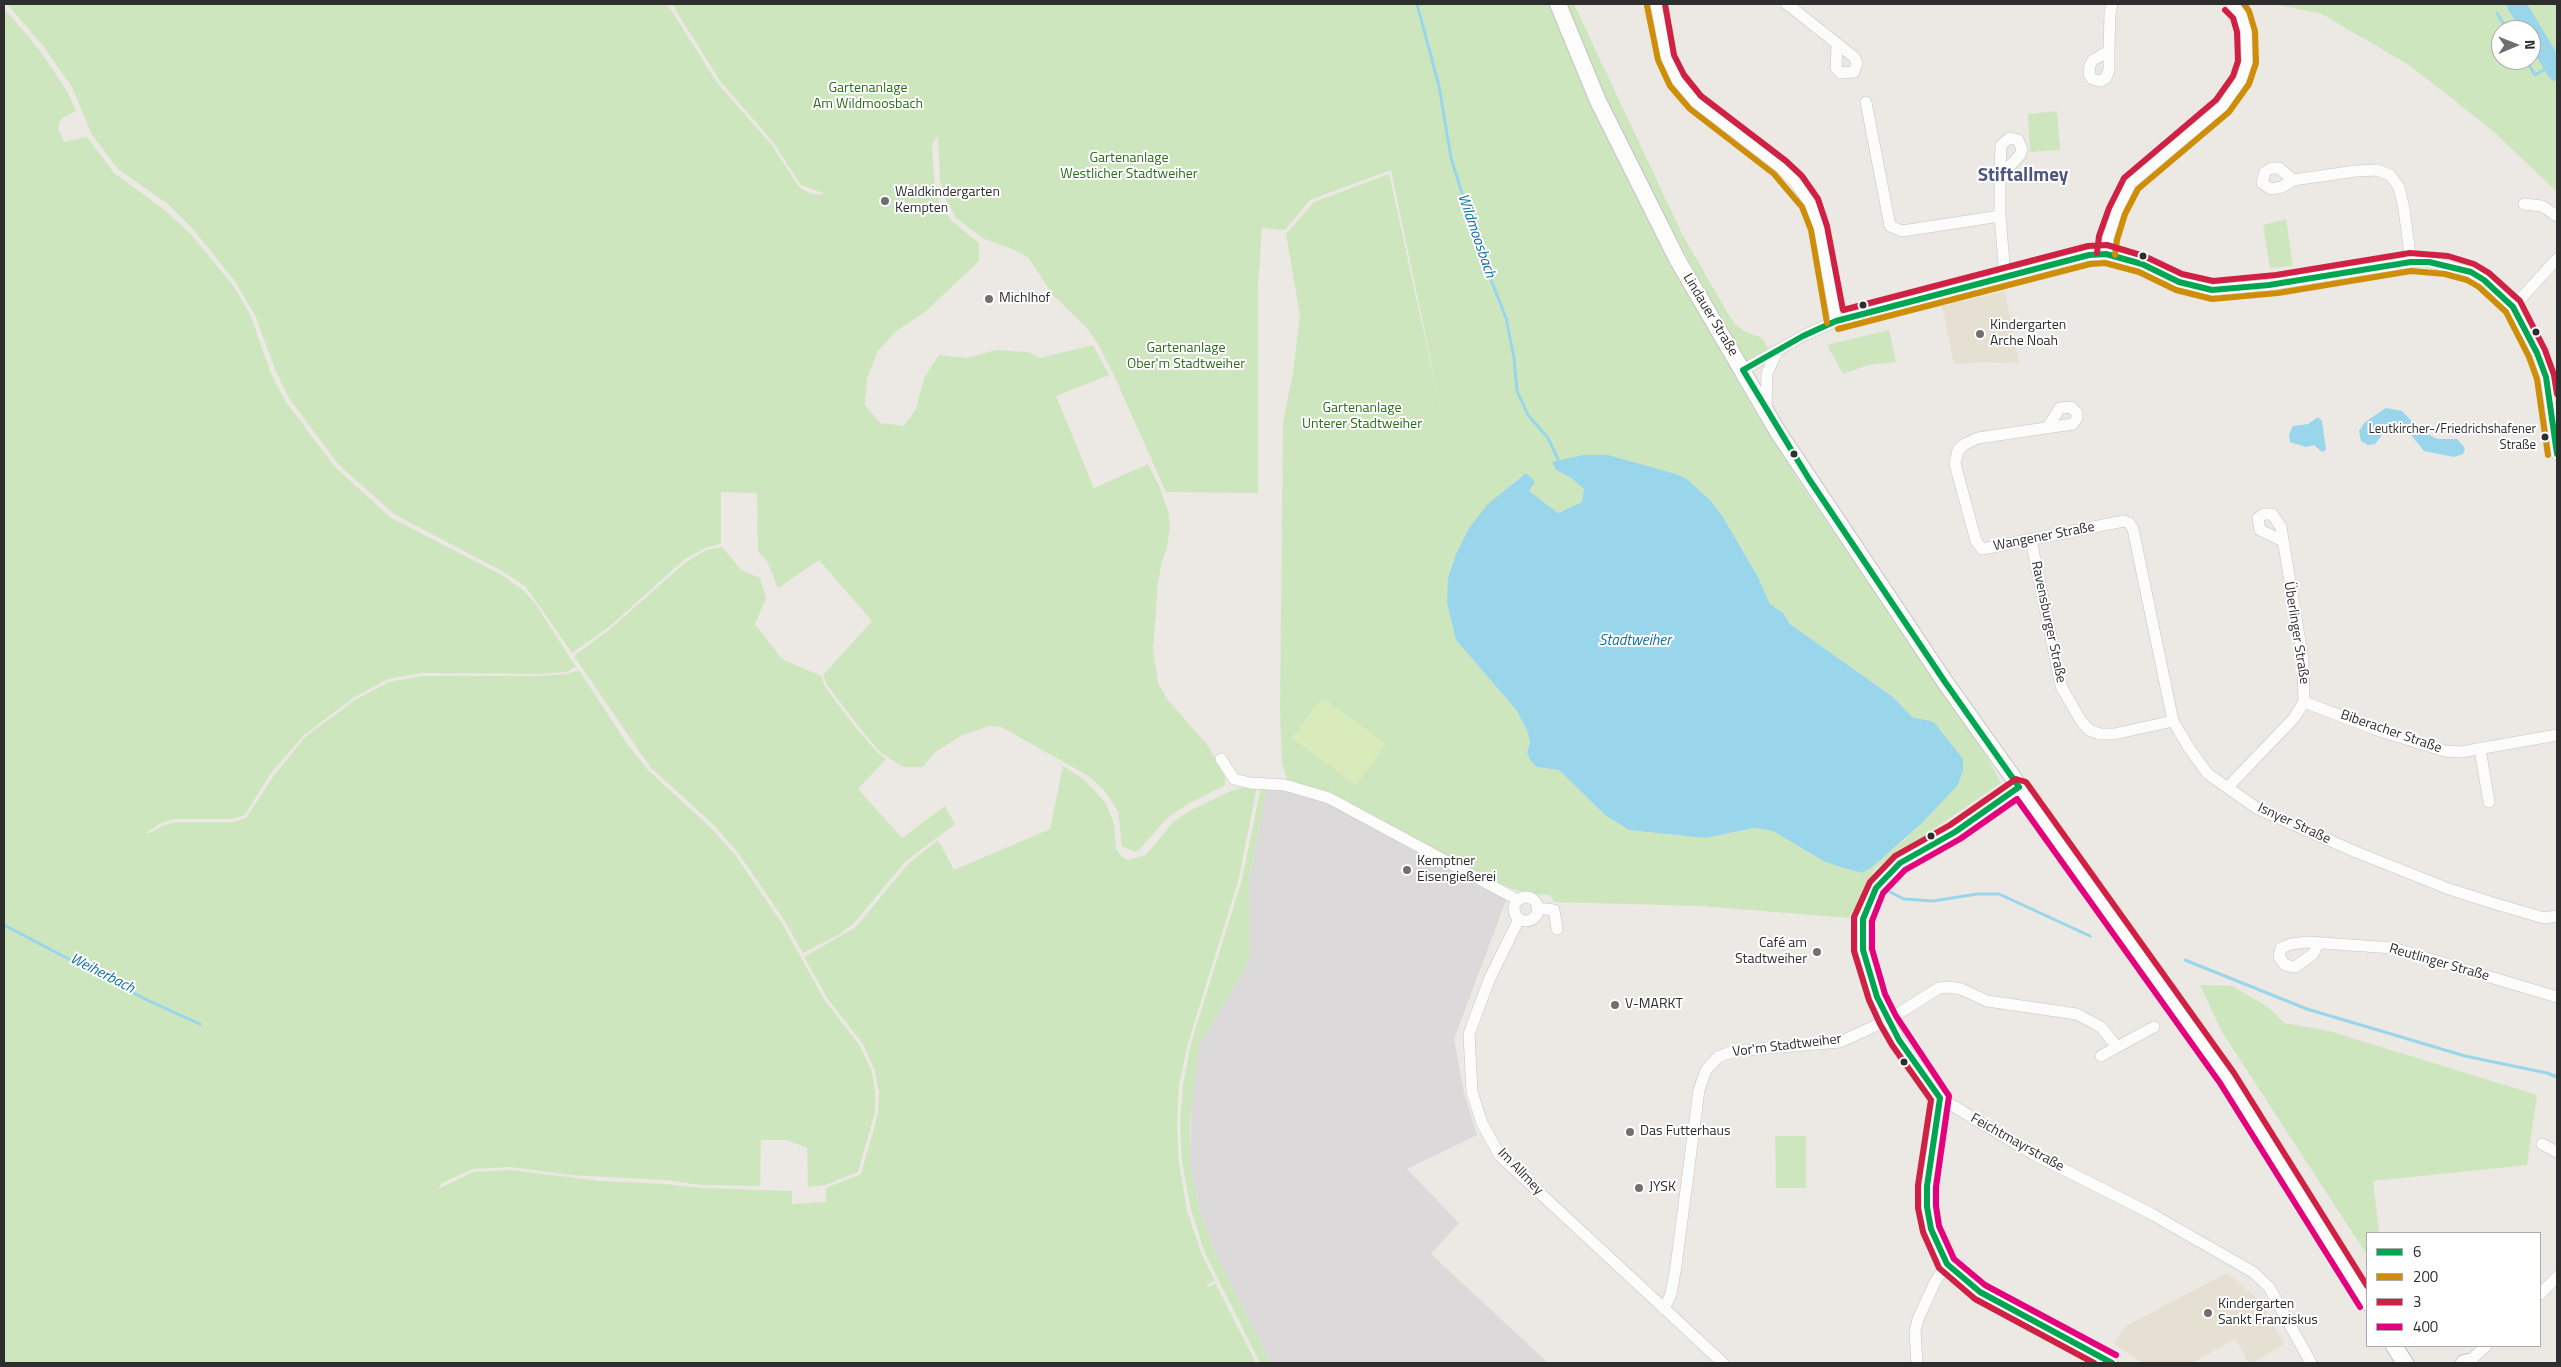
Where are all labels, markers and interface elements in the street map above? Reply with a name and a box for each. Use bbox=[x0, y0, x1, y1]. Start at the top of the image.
north arrow bbox=[2491, 20, 2541, 70]
text: N bbox=[2520, 40, 2541, 50]
park label: Gartenanlage Am Wildmoosbach bbox=[813, 81, 923, 114]
park label: Gartenanlage Westlicher Stadtweiher bbox=[1060, 151, 1198, 184]
district label: Stiftallmey bbox=[1978, 165, 2068, 187]
place label: Waldkindergarten Kempten bbox=[895, 185, 1000, 218]
water label: Wildmoosbach bbox=[1453, 192, 1499, 280]
marker: Waldkindergarten Kempten bbox=[879, 195, 891, 207]
unlabelled marker bbox=[2138, 251, 2148, 261]
street label: Lindauer Straße bbox=[1679, 271, 1741, 359]
place label: Michlhof bbox=[999, 291, 1050, 307]
marker: Michlhof bbox=[983, 293, 995, 305]
unlabelled marker bbox=[1858, 300, 1868, 310]
place label: Kindergarten Arche Noah bbox=[1990, 318, 2066, 351]
unlabelled marker bbox=[2531, 327, 2541, 337]
marker: Kindergarten Arche Noah bbox=[1974, 328, 1986, 340]
park label: Gartenanlage Ober'm Stadtweiher bbox=[1127, 341, 1245, 374]
park label: Gartenanlage Unterer Stadtweiher bbox=[1302, 401, 1422, 434]
place label: Leutkircher-/Friedrichshafener Straße bbox=[2369, 422, 2536, 453]
marker: Leutkircher-/Friedrichshafener Straße bbox=[2540, 432, 2550, 442]
unlabelled marker bbox=[1789, 449, 1799, 459]
street label: Wangener Straße bbox=[1992, 519, 2096, 555]
street label: Ravensburger Straße bbox=[2027, 559, 2069, 685]
street label: Überlinger Straße bbox=[2280, 581, 2312, 685]
water label: Stadtweiher bbox=[1599, 632, 1671, 650]
street label: Biberacher Straße bbox=[2338, 707, 2444, 757]
street label: Isnyer Straße bbox=[2255, 800, 2333, 848]
unlabelled marker bbox=[1926, 831, 1936, 841]
place label: Kemptner Eisengießerei bbox=[1417, 854, 1496, 886]
marker: Kemptner Eisengießerei bbox=[1401, 864, 1413, 876]
place label: Café am Stadtweiher bbox=[1735, 936, 1807, 969]
street label: Reutlinger Straße bbox=[2387, 941, 2491, 985]
marker: Café am Stadtweiher bbox=[1811, 946, 1823, 958]
water label: Weiherbach bbox=[67, 950, 137, 998]
place label: V-MARKT bbox=[1625, 997, 1683, 1013]
marker: V-MARKT bbox=[1609, 999, 1621, 1011]
street label: Vor'm Stadtweiher bbox=[1732, 1031, 1842, 1061]
unlabelled marker bbox=[1899, 1057, 1909, 1067]
street label: Feichtmayrstraße bbox=[1967, 1110, 2067, 1176]
place label: Das Futterhaus bbox=[1640, 1124, 1730, 1140]
marker: Das Futterhaus bbox=[1624, 1126, 1636, 1138]
street label: Im Allmey bbox=[1494, 1145, 1546, 1199]
place label: JYSK bbox=[1649, 1180, 1676, 1196]
marker: JYSK bbox=[1633, 1182, 1645, 1194]
legend bbox=[2366, 1232, 2541, 1347]
text: 6 bbox=[2413, 1240, 2421, 1263]
text: 200 bbox=[2413, 1265, 2438, 1288]
text: 3 bbox=[2413, 1290, 2421, 1313]
place label: Kindergarten Sankt Franziskus bbox=[2218, 1297, 2318, 1330]
marker: Kindergarten Sankt Franziskus bbox=[2202, 1307, 2214, 1319]
text: 400 bbox=[2413, 1315, 2438, 1338]

